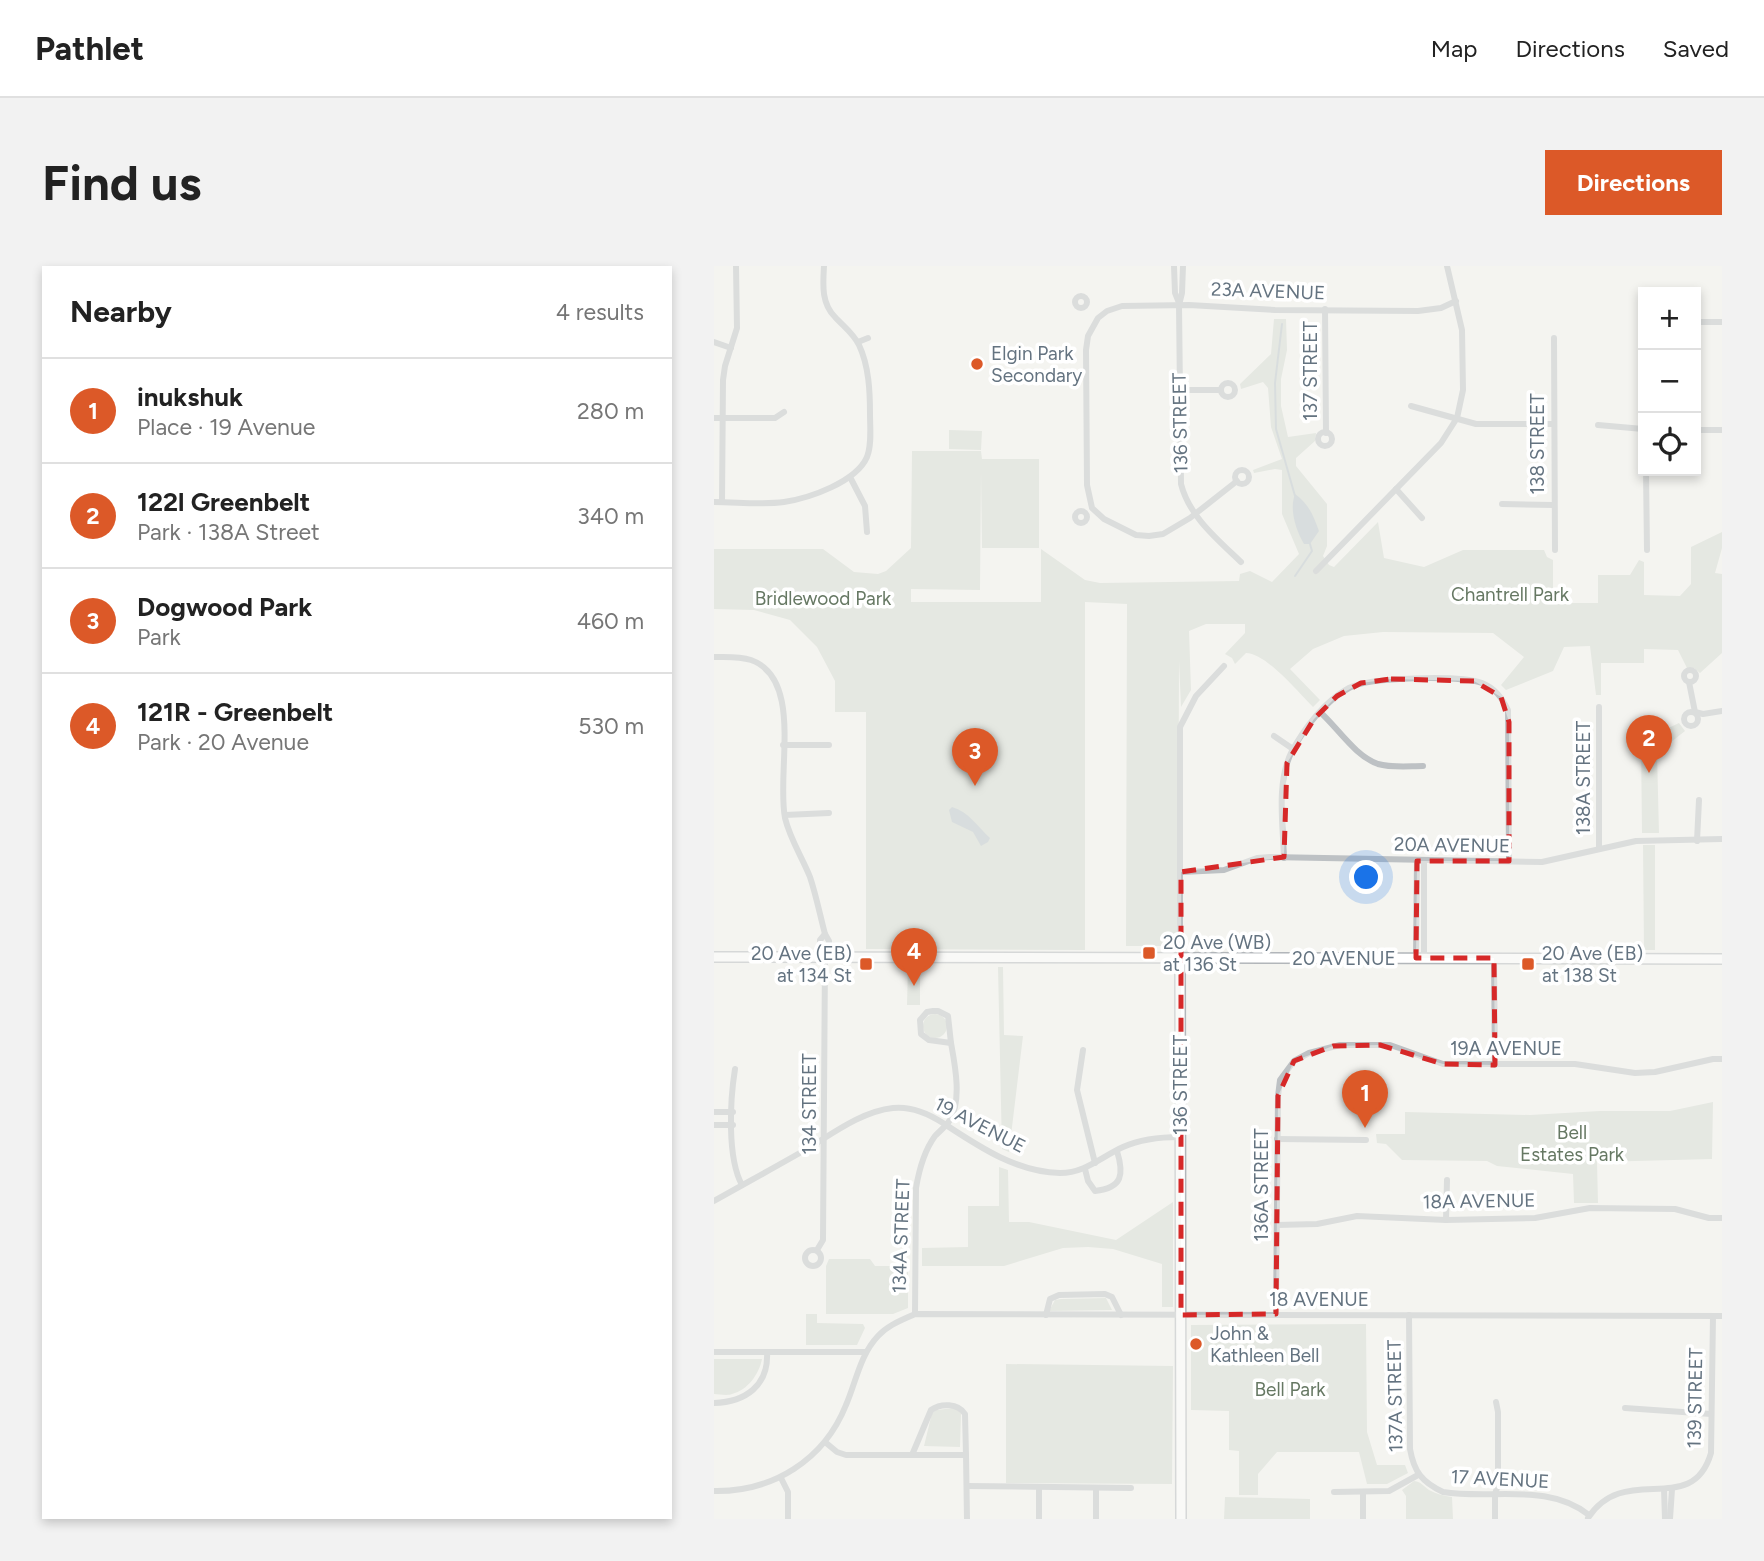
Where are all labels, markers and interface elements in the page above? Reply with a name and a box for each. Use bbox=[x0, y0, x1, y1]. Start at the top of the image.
text: Pathlet bbox=[35, 29, 144, 68]
text: Map bbox=[1431, 34, 1477, 63]
text: Directions bbox=[1515, 34, 1625, 63]
text: Saved bbox=[1663, 34, 1729, 63]
button: Directions bbox=[1545, 150, 1722, 215]
text: Find us bbox=[42, 153, 201, 212]
street label: 23A AVENUE bbox=[1210, 278, 1326, 304]
map controls bbox=[1638, 287, 1701, 476]
button: + bbox=[1638, 287, 1701, 350]
text: Nearby bbox=[70, 293, 172, 330]
text: 4 results bbox=[556, 298, 644, 326]
street label: 137 STREET bbox=[1299, 320, 1322, 421]
place label: Elgin Park Secondary bbox=[991, 342, 1082, 387]
button: − bbox=[1638, 350, 1701, 413]
marker: Elgin Park Secondary bbox=[969, 356, 985, 372]
street label: 136 STREET bbox=[1168, 372, 1192, 474]
text: inukshuk bbox=[137, 381, 243, 413]
street label: 138 STREET bbox=[1526, 393, 1549, 495]
text: 1 bbox=[88, 397, 98, 425]
text: 280 m bbox=[577, 397, 644, 425]
text: Place · 19 Avenue bbox=[137, 413, 315, 441]
button: locate bbox=[1638, 413, 1701, 476]
text: 122l Greenbelt bbox=[137, 486, 310, 518]
text: 2 bbox=[86, 502, 100, 530]
text: 340 m bbox=[577, 502, 644, 530]
text: Park · 138A Street bbox=[137, 518, 320, 546]
park label: Chantrell Park bbox=[1451, 583, 1570, 606]
park label: Bridlewood Park bbox=[755, 587, 892, 610]
text: Dogwood Park bbox=[137, 591, 312, 623]
text: 3 bbox=[87, 607, 99, 635]
text: 460 m bbox=[577, 607, 644, 635]
text: Park bbox=[137, 623, 181, 651]
text: 121R - Greenbelt bbox=[137, 696, 333, 728]
text: 4 bbox=[86, 712, 100, 740]
text: 530 m bbox=[578, 712, 644, 740]
pin: 2 bbox=[1626, 715, 1672, 773]
street label: 138A STREET bbox=[1572, 720, 1595, 835]
text: Park · 20 Avenue bbox=[137, 728, 309, 756]
pin: 3 bbox=[952, 728, 998, 786]
street label: 20A AVENUE bbox=[1394, 832, 1510, 858]
your location bbox=[1349, 860, 1383, 894]
pin: 4 bbox=[891, 928, 937, 986]
place label: 20 Ave (WB) at 136 St bbox=[1163, 931, 1271, 976]
place label: 20 Ave (EB) at 134 St bbox=[751, 942, 852, 987]
place label: 20 Ave (EB) at 138 St bbox=[1542, 942, 1643, 987]
marker: 20 Ave (WB) at 136 St bbox=[1141, 945, 1157, 961]
street label: 20 AVENUE bbox=[1292, 947, 1396, 970]
marker: 20 Ave (EB) at 134 St bbox=[858, 956, 874, 972]
marker: 20 Ave (EB) at 138 St bbox=[1520, 956, 1536, 972]
street label: 136 STREET bbox=[1169, 1034, 1192, 1135]
street label: 19A AVENUE bbox=[1450, 1037, 1562, 1060]
street label: 134 STREET bbox=[798, 1053, 821, 1155]
pin: 1 bbox=[1342, 1070, 1388, 1128]
street label: 19 AVENUE bbox=[931, 1092, 1029, 1158]
park label: Bell Estates Park bbox=[1520, 1121, 1625, 1166]
street label: 136A STREET bbox=[1250, 1128, 1273, 1242]
street label: 134A STREET bbox=[888, 1178, 915, 1294]
street label: 18A AVENUE bbox=[1422, 1189, 1536, 1213]
street label: 18 AVENUE bbox=[1269, 1288, 1369, 1311]
place label: John & Kathleen Bell bbox=[1210, 1322, 1319, 1367]
marker: John & Kathleen Bell bbox=[1188, 1336, 1204, 1352]
street label: 137A STREET bbox=[1383, 1339, 1407, 1453]
street label: 139 STREET bbox=[1683, 1347, 1707, 1449]
park label: Bell Park bbox=[1254, 1378, 1326, 1401]
street label: 17 AVENUE bbox=[1450, 1465, 1550, 1493]

